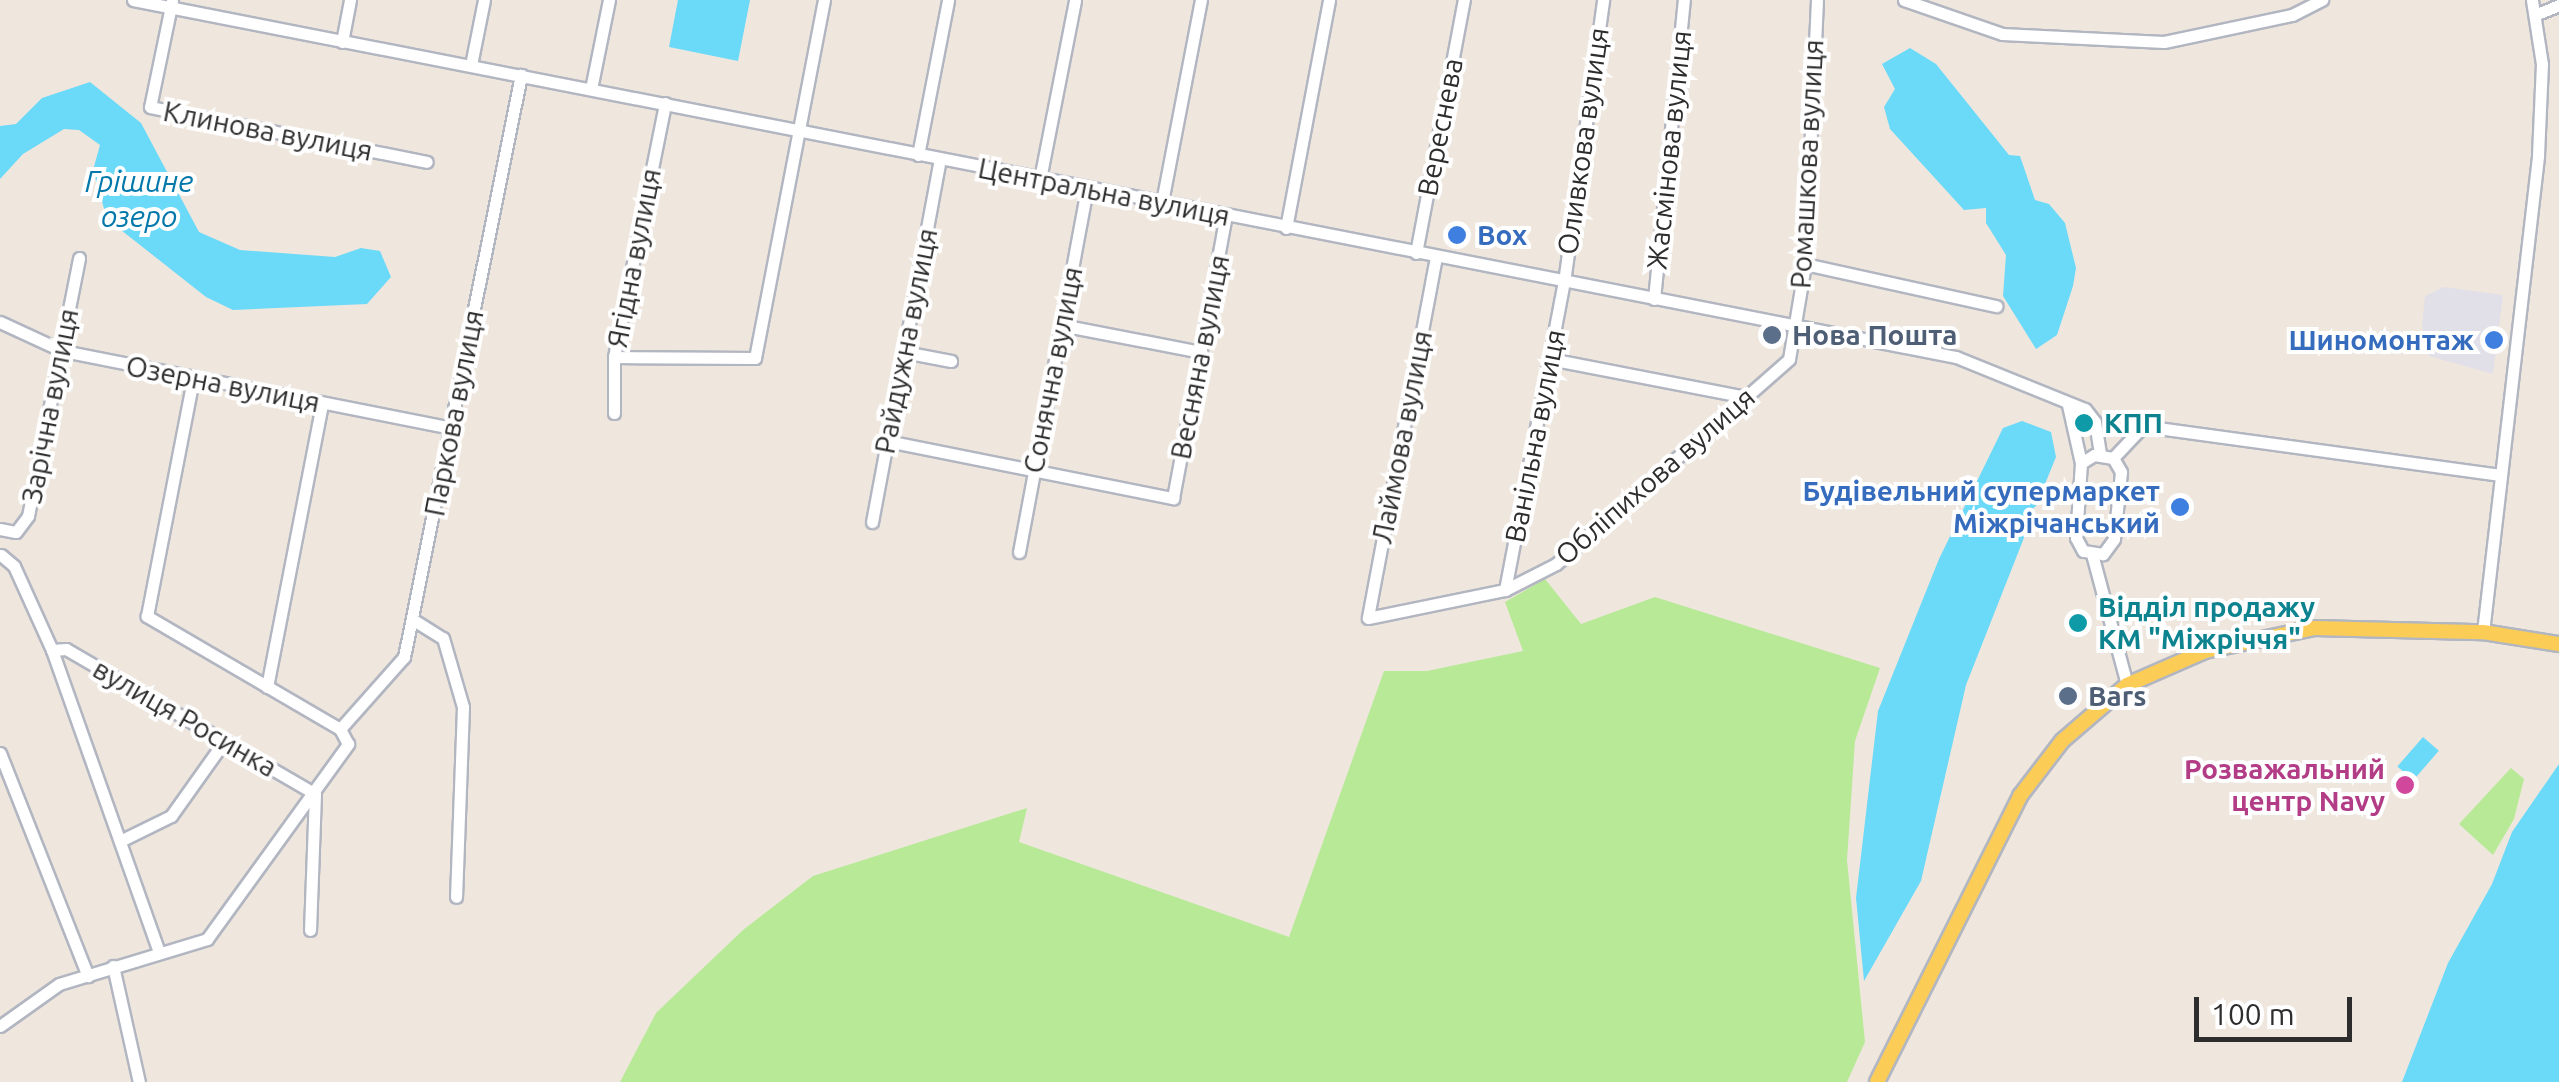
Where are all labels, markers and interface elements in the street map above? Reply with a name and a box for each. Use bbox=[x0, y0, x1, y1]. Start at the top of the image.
street label: Оливкова вулиця bbox=[1550, 25, 1616, 257]
street label: Жасмінова вулиця bbox=[1640, 29, 1698, 271]
street label: Ромашкова вулиця bbox=[1784, 39, 1830, 289]
street label: Вереснева bbox=[1410, 55, 1470, 199]
street label: Клинова вулиця bbox=[161, 94, 375, 168]
street label: Центральна вулиця bbox=[975, 151, 1233, 233]
water label: Грішине озеро bbox=[85, 163, 193, 234]
street label: Ягідна вулиця bbox=[600, 166, 668, 350]
place label: Box bbox=[1477, 218, 1527, 252]
marker: Box bbox=[1446, 224, 1468, 246]
street label: Райдужна вулиця bbox=[868, 226, 944, 456]
street label: Весняна вулиця bbox=[1164, 252, 1236, 462]
street label: Сонячна вулиця bbox=[1017, 264, 1089, 476]
street label: Зарічна вулиця bbox=[15, 306, 85, 506]
street label: Паркова вулиця bbox=[418, 307, 490, 519]
place label: Нова Пошта bbox=[1792, 318, 1958, 352]
place label: Шиномонтаж bbox=[2288, 323, 2474, 357]
marker: Нова Пошта bbox=[1761, 324, 1783, 346]
street label: Ванільна вулиця bbox=[1498, 327, 1572, 545]
street label: Лаймова вулиця bbox=[1365, 328, 1439, 546]
marker: Шиномонтаж bbox=[2483, 329, 2505, 351]
street label: Озерна вулиця bbox=[123, 349, 323, 419]
street label: Обліпихова вулиця bbox=[1548, 380, 1762, 572]
place label: КПП bbox=[2104, 406, 2163, 440]
marker: КПП bbox=[2073, 412, 2095, 434]
place label: Будівельний супермаркет Міжрічанський bbox=[1802, 474, 2160, 540]
marker: Будівельний супермаркет Міжрічанський bbox=[2169, 496, 2191, 518]
place label: Відділ продажу КМ "Міжріччя" bbox=[2098, 590, 2315, 656]
marker: Відділ продажу КМ "Міжріччя" bbox=[2067, 612, 2089, 634]
street label: вулиця Росинка bbox=[87, 652, 283, 784]
place label: Bars bbox=[2088, 679, 2146, 713]
marker: Bars bbox=[2057, 685, 2079, 707]
place label: Розважальний центр Navy bbox=[2184, 752, 2385, 818]
marker: Розважальний центр Navy bbox=[2394, 774, 2416, 796]
scale bar bbox=[2199, 977, 2356, 1039]
text: 100 m bbox=[2211, 997, 2295, 1031]

